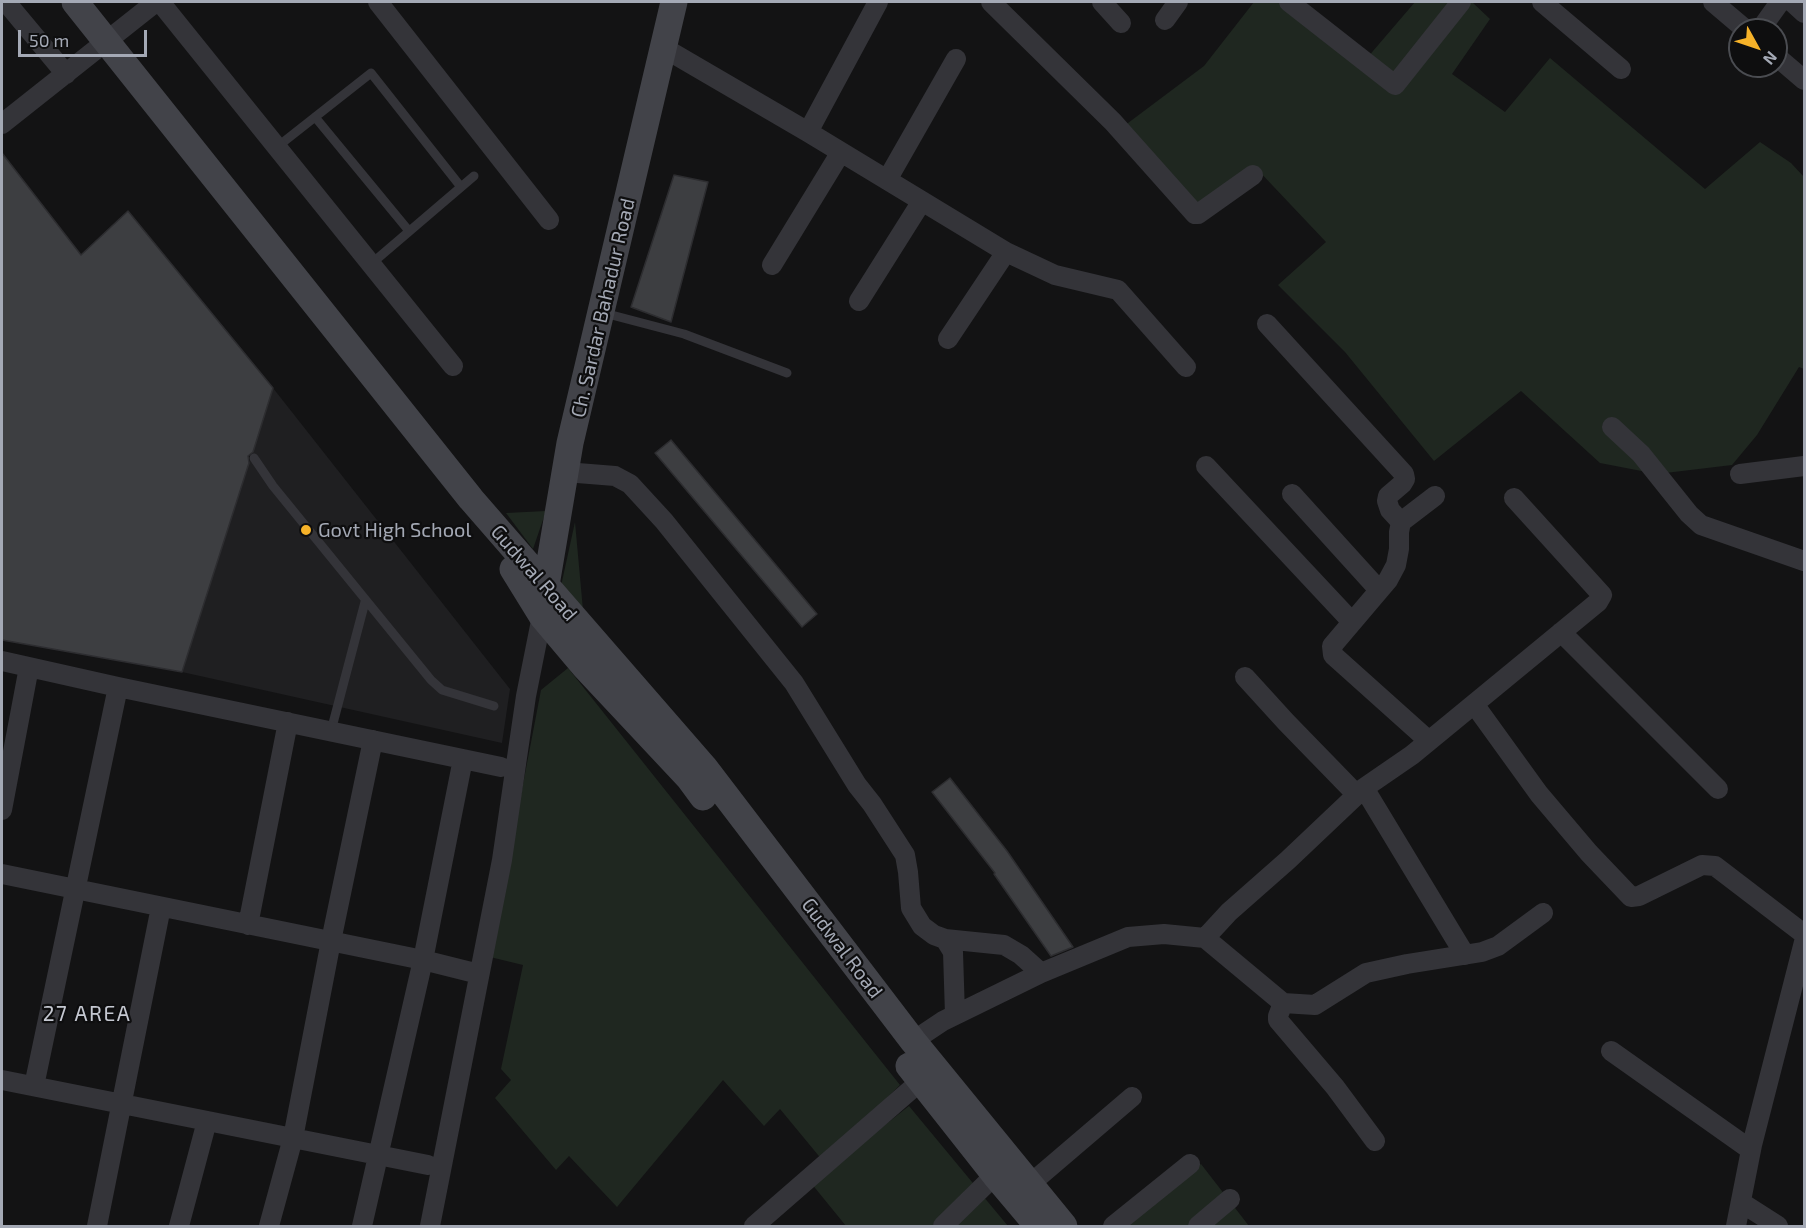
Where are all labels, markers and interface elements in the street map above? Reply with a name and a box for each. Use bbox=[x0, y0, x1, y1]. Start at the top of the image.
scale bar bbox=[21, 18, 150, 56]
north arrow bbox=[1728, 18, 1788, 78]
text: 50 m bbox=[29, 29, 69, 51]
text: N bbox=[1760, 48, 1782, 69]
street label: Ch. Sardar Bahadur Road bbox=[566, 196, 640, 420]
place label: Govt High School bbox=[318, 518, 471, 542]
street label: Gudwal Road bbox=[486, 520, 582, 626]
marker: Govt High School bbox=[299, 523, 313, 537]
street label: Gudwal Road bbox=[797, 893, 887, 1003]
district label: 27 AREA bbox=[43, 1001, 131, 1027]

